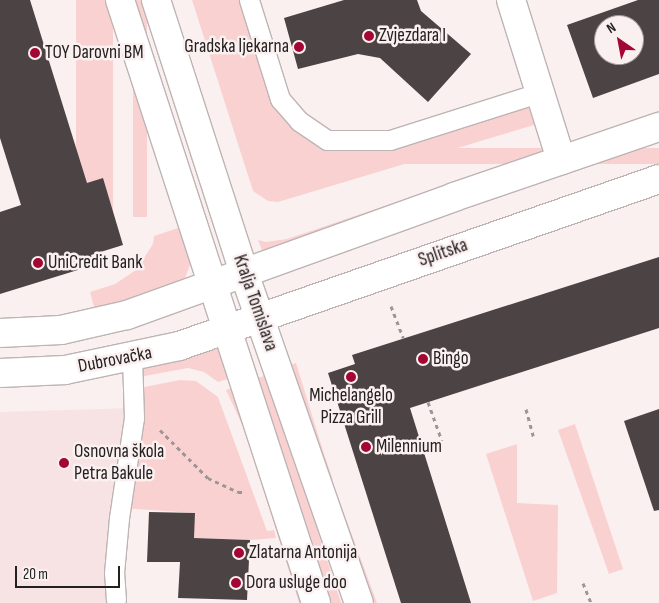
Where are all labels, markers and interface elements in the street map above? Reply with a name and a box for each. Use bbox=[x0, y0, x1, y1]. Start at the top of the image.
north arrow bbox=[594, 15, 644, 65]
text: N bbox=[603, 19, 619, 37]
place label: Zvjezdara I bbox=[379, 25, 446, 47]
marker: Zvjezdara I bbox=[363, 30, 375, 42]
place label: Gradska ljekarna bbox=[184, 36, 289, 58]
marker: Gradska ljekarna bbox=[293, 41, 305, 53]
place label: TOY Darovni BM bbox=[45, 42, 144, 64]
marker: TOY Darovni BM bbox=[29, 47, 41, 59]
street label: Splitska bbox=[415, 234, 471, 272]
place label: UniCredit Bank bbox=[48, 252, 142, 274]
street label: Kralja Tomislava bbox=[228, 252, 282, 354]
marker: UniCredit Bank bbox=[32, 257, 44, 269]
street label: Dubrovačka bbox=[76, 342, 154, 378]
place label: Bingo bbox=[433, 348, 469, 370]
marker: Bingo bbox=[417, 353, 429, 365]
marker: Michelangelo Pizza Grill bbox=[345, 371, 357, 383]
place label: Michelangelo Pizza Grill bbox=[309, 385, 393, 429]
place label: Milennium bbox=[376, 436, 442, 458]
place label: Osnovna škola Petra Bakule bbox=[74, 441, 164, 485]
marker: Milennium bbox=[360, 441, 372, 453]
marker: Osnovna škola Petra Bakule bbox=[58, 457, 70, 469]
place label: Zlatarna Antonija bbox=[249, 542, 357, 564]
marker: Zlatarna Antonija bbox=[233, 547, 245, 559]
scale bar bbox=[18, 556, 122, 588]
text: 20 m bbox=[23, 565, 48, 584]
place label: Dora usluge doo bbox=[246, 572, 347, 594]
marker: Dora usluge doo bbox=[230, 577, 242, 589]

